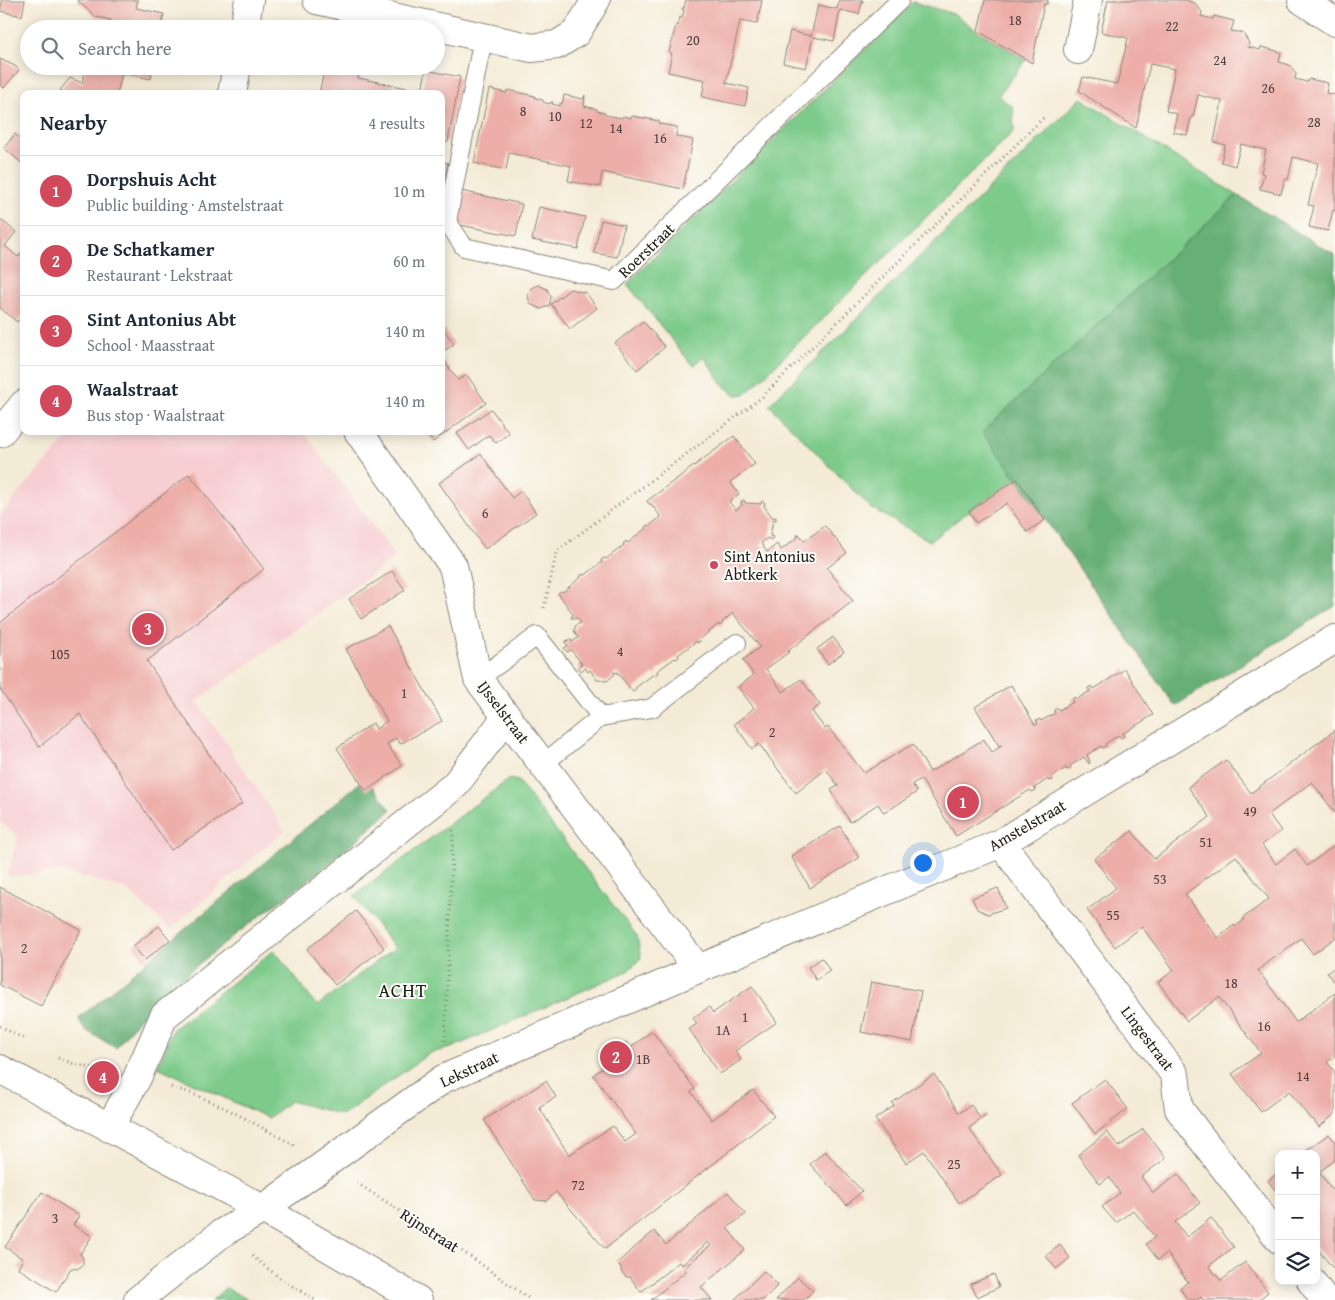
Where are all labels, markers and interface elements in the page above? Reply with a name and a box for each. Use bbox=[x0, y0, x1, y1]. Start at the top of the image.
house number: 18 bbox=[1008, 10, 1022, 30]
house number: 22 bbox=[1165, 16, 1179, 36]
search box bbox=[20, 20, 445, 75]
house number: 20 bbox=[686, 30, 700, 50]
icon: search bbox=[38, 34, 66, 62]
text: Search here bbox=[78, 34, 172, 62]
house number: 24 bbox=[1213, 50, 1227, 70]
house number: 26 bbox=[1261, 78, 1275, 98]
house number: 8 bbox=[520, 101, 527, 121]
house number: 10 bbox=[548, 106, 562, 126]
text: Nearby bbox=[40, 107, 107, 138]
text: 4 results bbox=[368, 111, 425, 135]
house number: 28 bbox=[1307, 112, 1321, 132]
house number: 12 bbox=[579, 113, 593, 133]
house number: 14 bbox=[609, 118, 623, 138]
house number: 16 bbox=[653, 128, 667, 148]
text: Dorpshuis Acht bbox=[87, 165, 217, 193]
text: 1 bbox=[52, 179, 60, 203]
text: 10 m bbox=[393, 179, 425, 203]
text: Public building · Amstelstraat bbox=[87, 193, 284, 217]
street label: Roerstraat bbox=[612, 217, 680, 283]
text: De Schatkamer bbox=[87, 235, 214, 263]
text: 2 bbox=[52, 249, 60, 273]
text: 60 m bbox=[393, 249, 425, 273]
text: Restaurant · Lekstraat bbox=[87, 263, 233, 287]
text: Sint Antonius Abt bbox=[87, 305, 236, 333]
text: 3 bbox=[52, 319, 60, 343]
text: 140 m bbox=[385, 319, 425, 343]
text: School · Maasstraat bbox=[87, 333, 215, 357]
text: Waalstraat bbox=[87, 375, 178, 403]
text: 4 bbox=[52, 389, 60, 413]
text: 140 m bbox=[385, 389, 425, 413]
text: Bus stop · Waalstraat bbox=[87, 403, 225, 427]
house number: 6 bbox=[482, 503, 489, 523]
place label: Sint Antonius Abtkerk bbox=[724, 544, 815, 586]
marker: Sint Antonius Abtkerk bbox=[708, 559, 720, 571]
pin: 3 bbox=[132, 610, 164, 648]
house number: 4 bbox=[617, 641, 624, 661]
house number: 105 bbox=[50, 644, 70, 664]
street label: IJsselstraat bbox=[472, 675, 536, 749]
house number: 1 bbox=[401, 683, 407, 703]
house number: 2 bbox=[769, 722, 775, 742]
pin: 1 bbox=[947, 783, 979, 821]
street label: Amstelstraat bbox=[984, 793, 1071, 857]
house number: 49 bbox=[1243, 801, 1257, 821]
house number: 51 bbox=[1199, 832, 1213, 852]
your location bbox=[910, 850, 936, 876]
house number: 53 bbox=[1153, 869, 1167, 889]
house number: 55 bbox=[1106, 905, 1120, 925]
house number: 2 bbox=[21, 938, 27, 958]
house number: 18 bbox=[1224, 973, 1238, 993]
district label: ACHT bbox=[379, 976, 427, 1004]
street label: Lingestraat bbox=[1116, 1000, 1181, 1076]
house number: 1 bbox=[742, 1007, 748, 1027]
house number: 16 bbox=[1257, 1016, 1271, 1036]
house number: 1A bbox=[715, 1020, 731, 1040]
pin: 2 bbox=[600, 1038, 632, 1076]
street label: Lekstraat bbox=[436, 1045, 503, 1093]
house number: 1B bbox=[636, 1049, 650, 1069]
pin: 4 bbox=[87, 1058, 119, 1096]
house number: 14 bbox=[1296, 1066, 1310, 1086]
map controls bbox=[1275, 1150, 1320, 1285]
button: + bbox=[1275, 1150, 1320, 1195]
house number: 25 bbox=[947, 1154, 961, 1174]
house number: 72 bbox=[571, 1175, 585, 1195]
button: − bbox=[1275, 1195, 1320, 1240]
street label: Rijnstraat bbox=[396, 1202, 465, 1258]
house number: 3 bbox=[52, 1208, 58, 1228]
button: layers bbox=[1275, 1240, 1320, 1285]

